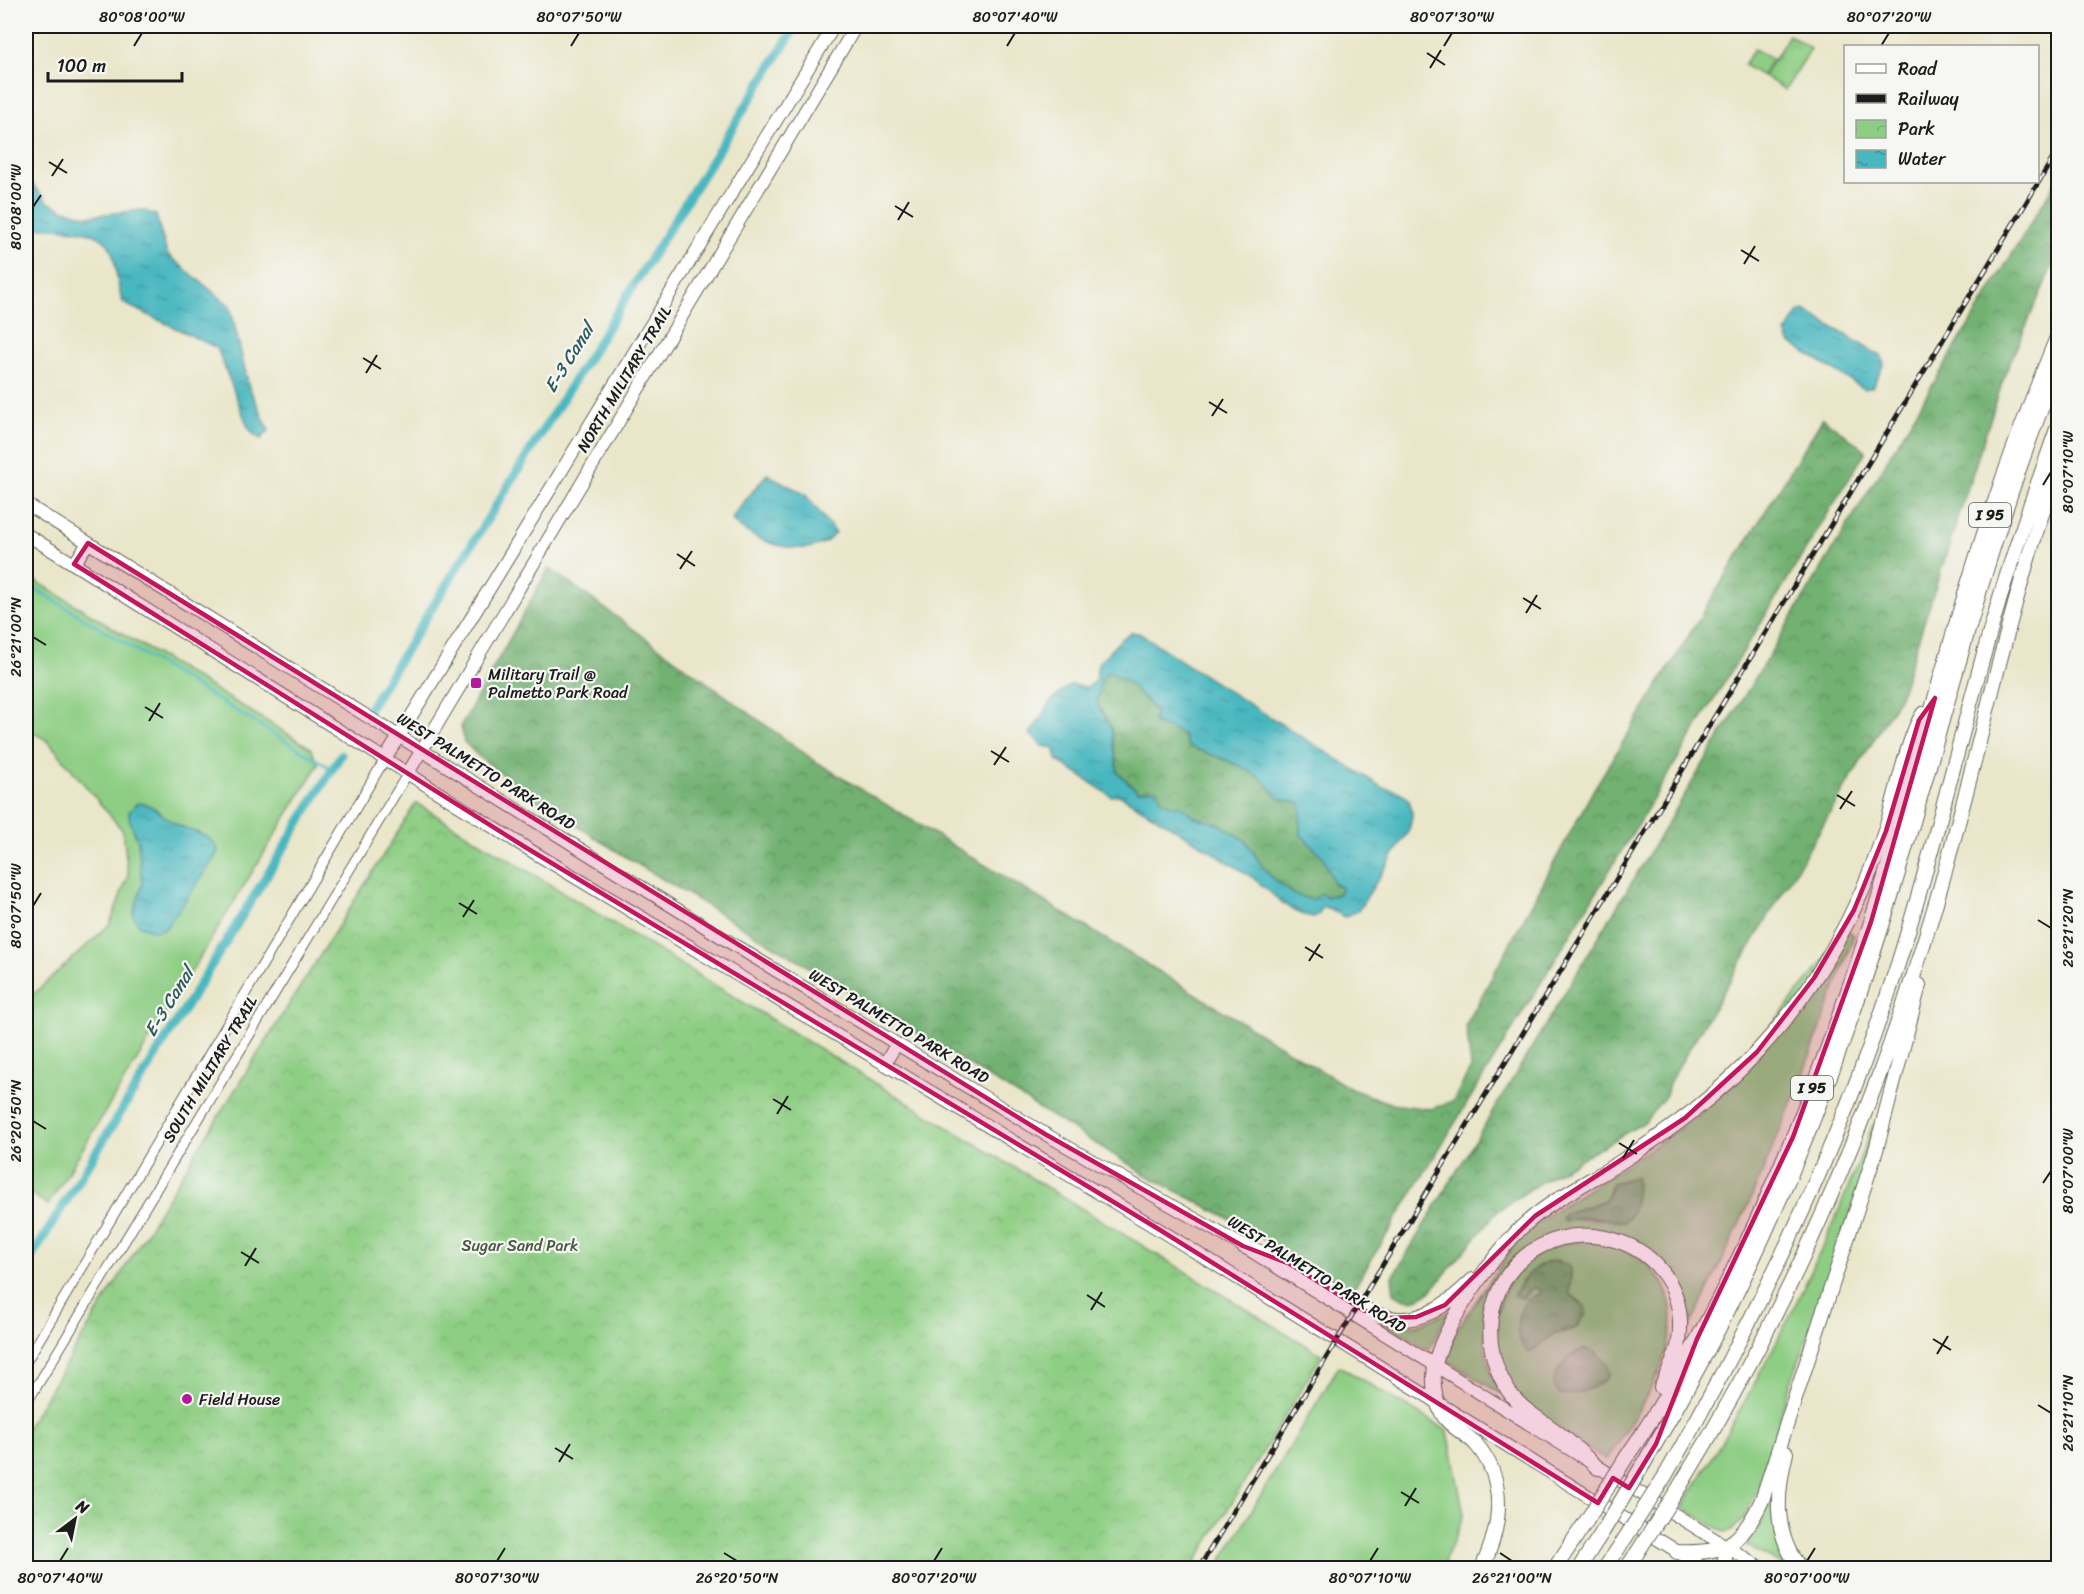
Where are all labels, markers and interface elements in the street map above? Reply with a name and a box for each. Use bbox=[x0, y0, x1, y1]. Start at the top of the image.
text: 80°08'00"W bbox=[99, 4, 185, 30]
text: 80°07'50"W bbox=[536, 4, 622, 30]
text: 80°07'40"W bbox=[972, 4, 1058, 30]
text: 80°07'30"W bbox=[1410, 4, 1494, 30]
text: 80°07'20"W bbox=[1847, 4, 1932, 30]
scale bar bbox=[48, 45, 182, 83]
legend bbox=[1844, 45, 2039, 183]
text: 100 m bbox=[57, 50, 106, 82]
text: Road bbox=[1898, 53, 1938, 85]
text: Railway bbox=[1898, 83, 1960, 115]
text: Park bbox=[1898, 113, 1935, 145]
text: Water bbox=[1898, 143, 1947, 175]
text: 80°08'00"W bbox=[3, 164, 29, 250]
street label: NORTH MILITARY TRAIL bbox=[569, 299, 680, 458]
water label: E-3 Canal bbox=[535, 314, 605, 399]
text: 80°07'10"W bbox=[2055, 430, 2081, 513]
road number: I 95 bbox=[1969, 503, 2011, 527]
text: 26°21'00"N bbox=[3, 596, 29, 677]
place label: Military Trail @ Palmetto Park Road bbox=[488, 660, 629, 707]
marker: Military Trail @ Palmetto Park Road bbox=[469, 676, 483, 690]
street label: WEST PALMETTO PARK ROAD bbox=[391, 704, 582, 838]
text: 80°07'50"W bbox=[3, 863, 29, 949]
text: 26°21'20"N bbox=[2055, 888, 2081, 968]
water label: E-3 Canal bbox=[135, 958, 205, 1043]
street label: WEST PALMETTO PARK ROAD bbox=[803, 960, 995, 1092]
street label: SOUTH MILITARY TRAIL bbox=[154, 989, 266, 1148]
road number: I 95 bbox=[1791, 1076, 1833, 1100]
text: 26°20'50"N bbox=[3, 1079, 29, 1162]
text: 80°07'00"W bbox=[2055, 1128, 2081, 1214]
street label: WEST PALMETTO PARK ROAD bbox=[1222, 1207, 1413, 1341]
park label: Sugar Sand Park bbox=[461, 1231, 579, 1260]
text: 26°21'10"N bbox=[2055, 1374, 2081, 1451]
place label: Field House bbox=[199, 1385, 280, 1414]
marker: Field House bbox=[180, 1392, 194, 1406]
north arrow bbox=[45, 1489, 105, 1549]
text: N bbox=[69, 1491, 96, 1522]
text: 80°07'40"W bbox=[17, 1565, 103, 1591]
text: 80°07'30"W bbox=[455, 1565, 539, 1591]
text: 26°20'50"N bbox=[696, 1565, 779, 1591]
text: 80°07'20"W bbox=[892, 1565, 977, 1591]
text: 80°07'10"W bbox=[1329, 1565, 1412, 1591]
text: 26°21'00"N bbox=[1472, 1565, 1553, 1591]
text: 80°07'00"W bbox=[1764, 1565, 1850, 1591]

